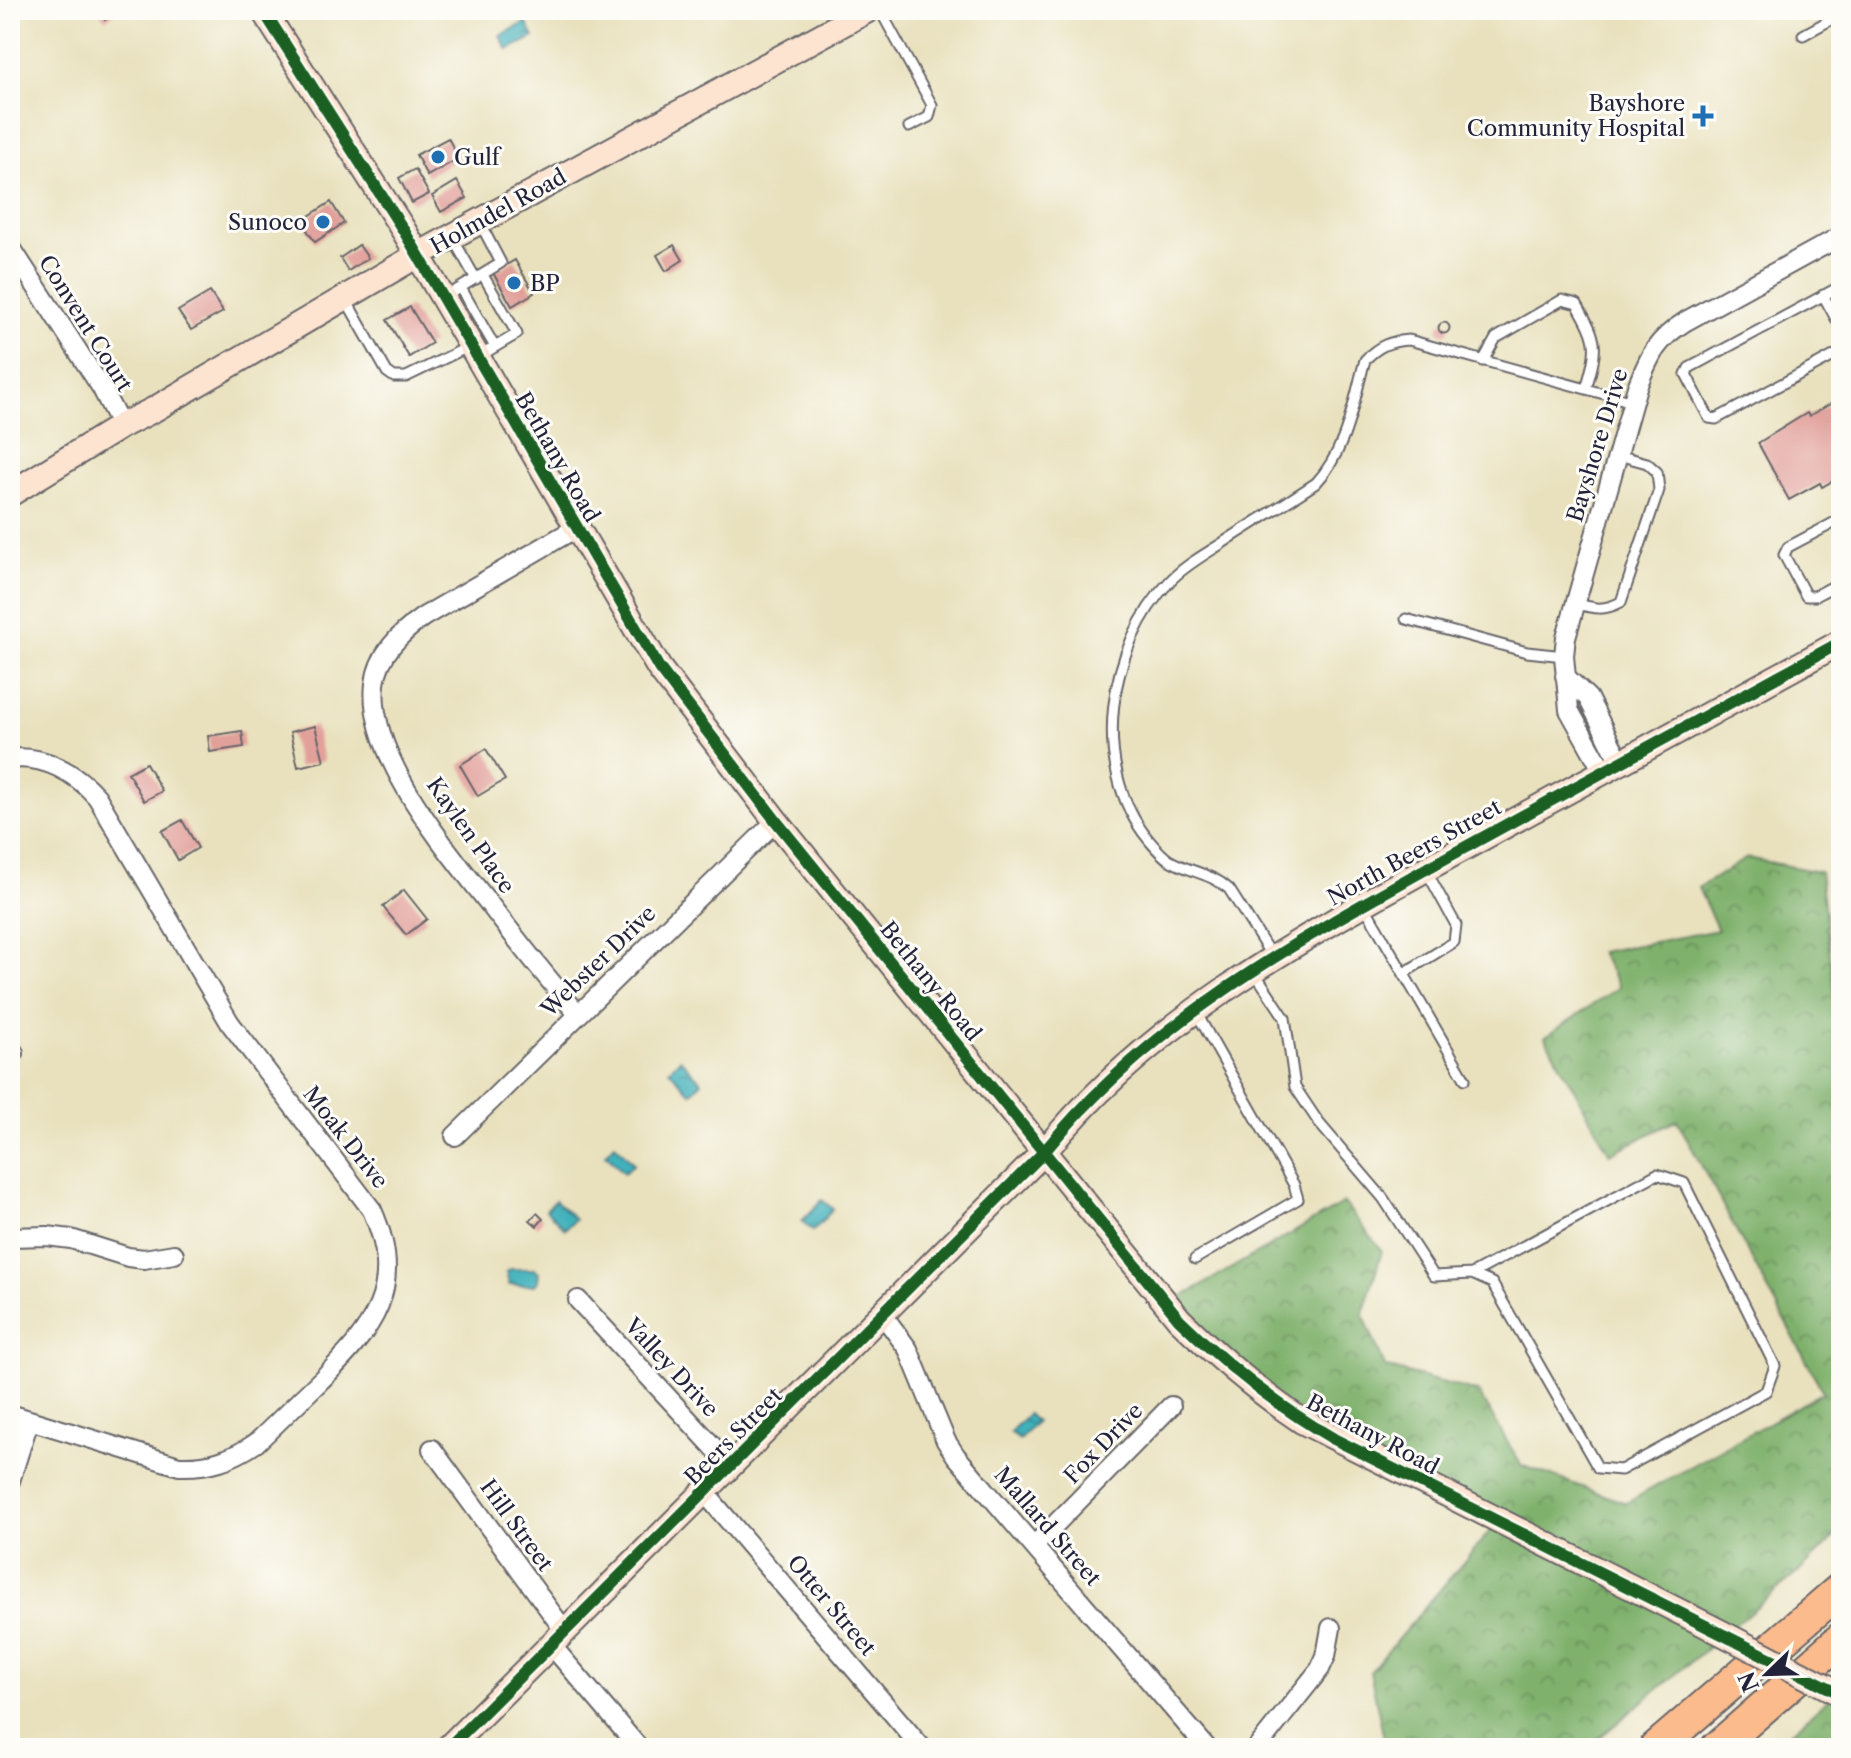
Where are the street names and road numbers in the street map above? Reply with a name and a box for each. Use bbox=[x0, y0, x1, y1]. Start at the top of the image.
street label: Holmdel Road bbox=[426, 163, 571, 260]
street label: Convent Court bbox=[33, 250, 138, 397]
street label: Bayshore Drive bbox=[1561, 365, 1634, 525]
street label: Bethany Road bbox=[509, 387, 606, 527]
street label: Kaylen Place bbox=[421, 772, 520, 898]
street label: North Beers Street bbox=[1322, 793, 1506, 911]
street label: Webster Drive bbox=[535, 900, 661, 1024]
street label: Bethany Road bbox=[874, 916, 987, 1046]
street label: Moak Drive bbox=[297, 1081, 394, 1194]
street label: Valley Drive bbox=[618, 1312, 724, 1422]
street label: Beers Street bbox=[679, 1382, 788, 1491]
street label: Bethany Road bbox=[1302, 1388, 1444, 1481]
street label: Fox Drive bbox=[1058, 1397, 1148, 1489]
street label: Mallard Street bbox=[989, 1461, 1107, 1592]
street label: Hill Street bbox=[474, 1474, 559, 1577]
street label: Otter Street bbox=[782, 1549, 882, 1661]

